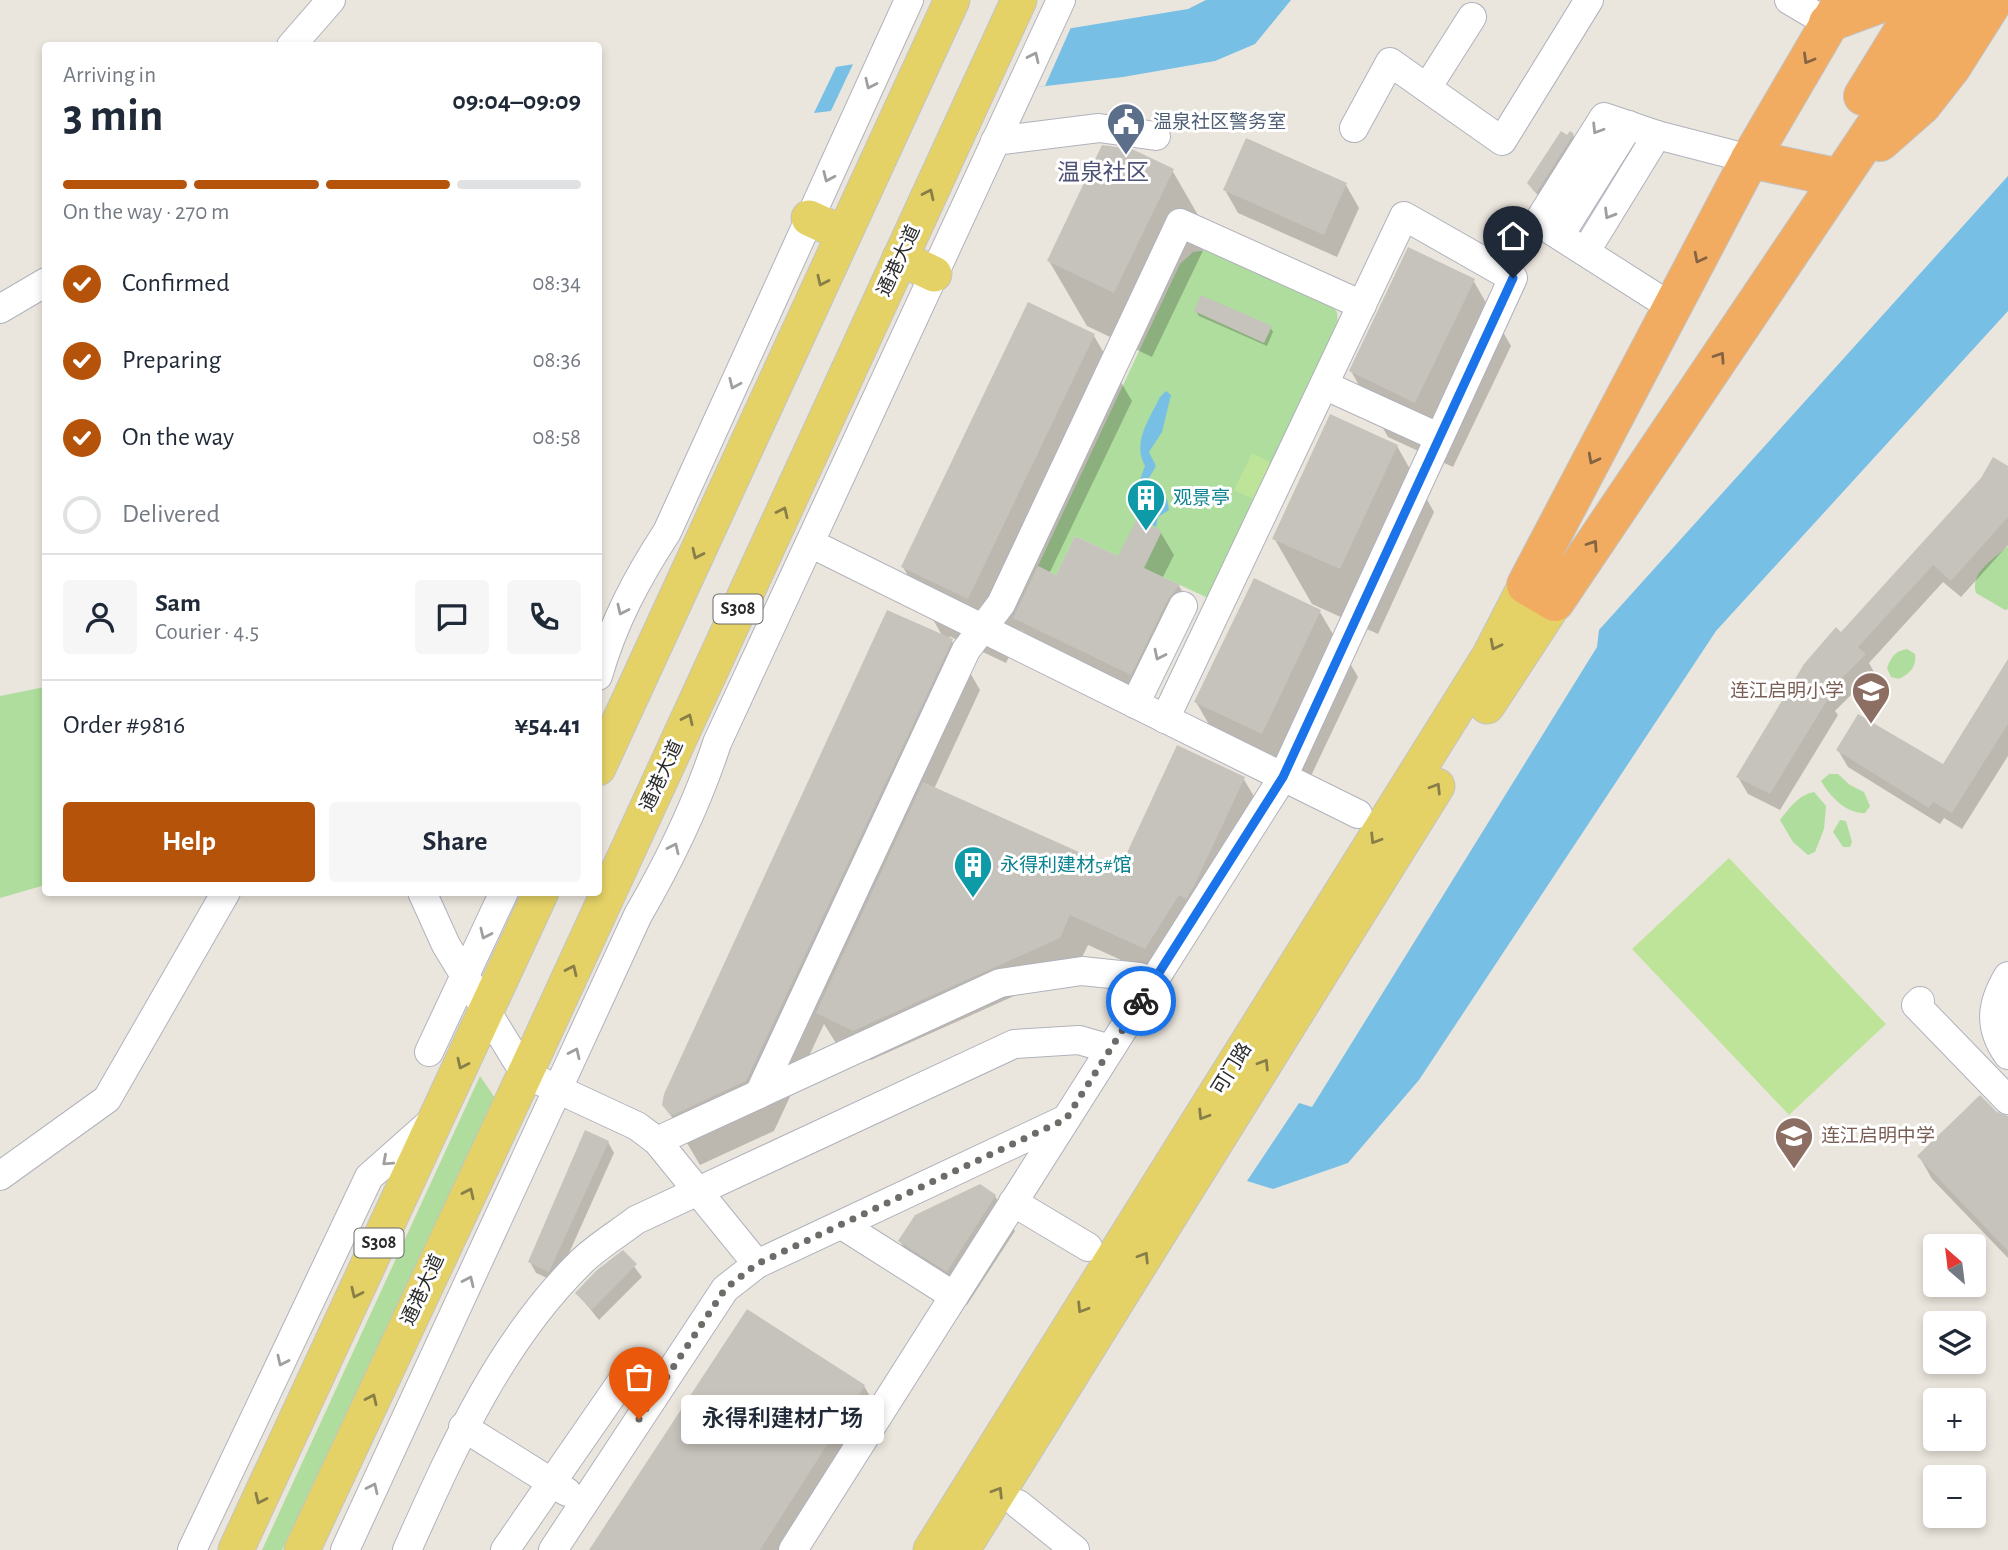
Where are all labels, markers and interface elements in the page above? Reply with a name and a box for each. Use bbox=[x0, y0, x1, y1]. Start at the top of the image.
one-way arrow bbox=[1803, 51, 1816, 64]
one-way arrow bbox=[1026, 52, 1040, 64]
text: Arriving in bbox=[63, 64, 156, 87]
one-way arrow bbox=[864, 77, 878, 90]
text: 09:04–09:09 bbox=[452, 88, 581, 114]
text: 3 min bbox=[63, 93, 163, 139]
public building icon: 温泉社区警务室 bbox=[1105, 101, 1147, 156]
place label: 温泉社区警务室 bbox=[1153, 111, 1286, 132]
one-way arrow bbox=[1592, 121, 1605, 134]
district label: 温泉社区 bbox=[1057, 160, 1149, 185]
one-way arrow bbox=[822, 170, 836, 182]
one-way arrow bbox=[921, 189, 935, 201]
text: On the way · 270 m bbox=[63, 201, 230, 224]
pin bbox=[1483, 206, 1543, 278]
one-way arrow bbox=[1604, 207, 1617, 220]
icon: home bbox=[1494, 217, 1532, 255]
street label: 通港大道 bbox=[873, 222, 924, 299]
one-way arrow bbox=[1693, 251, 1707, 263]
icon: check bbox=[63, 265, 101, 303]
text: Confirmed bbox=[122, 270, 230, 296]
text: 08:34 bbox=[532, 272, 581, 295]
one-way arrow bbox=[817, 274, 831, 286]
icon: check bbox=[63, 342, 101, 380]
text: Preparing bbox=[122, 347, 221, 373]
text: 08:36 bbox=[532, 349, 581, 372]
one-way arrow bbox=[1712, 351, 1725, 364]
one-way arrow bbox=[728, 377, 742, 390]
icon: check bbox=[63, 419, 101, 457]
text: On the way bbox=[122, 424, 234, 450]
text: 08:58 bbox=[532, 426, 581, 449]
one-way arrow bbox=[1587, 452, 1601, 465]
building icon: 观景亭 bbox=[1125, 477, 1167, 532]
place label: 观景亭 bbox=[1173, 488, 1230, 508]
text: Delivered bbox=[122, 501, 220, 527]
one-way arrow bbox=[775, 507, 789, 519]
one-way arrow bbox=[1585, 540, 1598, 553]
one-way arrow bbox=[691, 547, 705, 560]
button: person bbox=[63, 580, 137, 654]
button: chat bbox=[415, 580, 489, 654]
button: phone bbox=[507, 580, 581, 654]
text: Sam bbox=[155, 590, 201, 616]
road number: S308 bbox=[714, 594, 762, 624]
one-way arrow bbox=[616, 603, 630, 615]
text: Courier · 4.5 bbox=[155, 621, 259, 644]
one-way arrow bbox=[1490, 638, 1503, 650]
one-way arrow bbox=[1154, 648, 1168, 661]
school or university icon: 连江启明小学 bbox=[1850, 670, 1892, 725]
place label: 连江启明小学 bbox=[1730, 680, 1844, 701]
text: Order #9816 bbox=[63, 712, 185, 738]
text: ¥54.41 bbox=[515, 712, 581, 738]
one-way arrow bbox=[680, 714, 694, 726]
street label: 通港大道 bbox=[636, 737, 687, 814]
one-way arrow bbox=[1428, 782, 1441, 795]
button: Help bbox=[63, 802, 315, 882]
button: Share bbox=[329, 802, 581, 882]
one-way arrow bbox=[1371, 831, 1384, 844]
one-way arrow bbox=[666, 843, 680, 856]
building icon: 永得利建材5#馆 bbox=[952, 844, 994, 899]
place label: 永得利建材5#馆 bbox=[1000, 854, 1132, 875]
one-way arrow bbox=[479, 927, 493, 939]
one-way arrow bbox=[564, 965, 578, 977]
courier bbox=[1106, 966, 1176, 1036]
icon: bike bbox=[1122, 982, 1160, 1020]
street label: 可门路 bbox=[1208, 1039, 1255, 1098]
one-way arrow bbox=[566, 1048, 580, 1060]
one-way arrow bbox=[456, 1057, 470, 1069]
one-way arrow bbox=[1256, 1059, 1269, 1072]
one-way arrow bbox=[1198, 1107, 1211, 1120]
school or university icon: 连江启明中学 bbox=[1773, 1115, 1815, 1170]
place label: 连江启明中学 bbox=[1821, 1125, 1935, 1146]
one-way arrow bbox=[382, 1153, 395, 1165]
one-way arrow bbox=[460, 1188, 474, 1200]
road number: S308 bbox=[354, 1228, 404, 1258]
north arrow bbox=[1923, 1234, 1986, 1297]
map controls bbox=[1923, 1234, 1986, 1528]
street label: 通港大道 bbox=[397, 1251, 448, 1328]
one-way arrow bbox=[1136, 1252, 1149, 1265]
one-way arrow bbox=[460, 1276, 474, 1288]
one-way arrow bbox=[350, 1285, 364, 1298]
one-way arrow bbox=[1078, 1300, 1091, 1313]
button: layers bbox=[1923, 1311, 1986, 1374]
pin bbox=[609, 1347, 669, 1419]
one-way arrow bbox=[276, 1354, 290, 1366]
icon: bag bbox=[620, 1358, 658, 1396]
button: + bbox=[1923, 1388, 1986, 1451]
one-way arrow bbox=[364, 1394, 378, 1407]
callout: 永得利建材广场 bbox=[681, 1394, 884, 1444]
text: 永得利建材广场 bbox=[702, 1408, 863, 1431]
button: − bbox=[1923, 1465, 1986, 1528]
one-way arrow bbox=[365, 1483, 379, 1495]
one-way arrow bbox=[990, 1487, 1003, 1500]
one-way arrow bbox=[254, 1492, 268, 1504]

